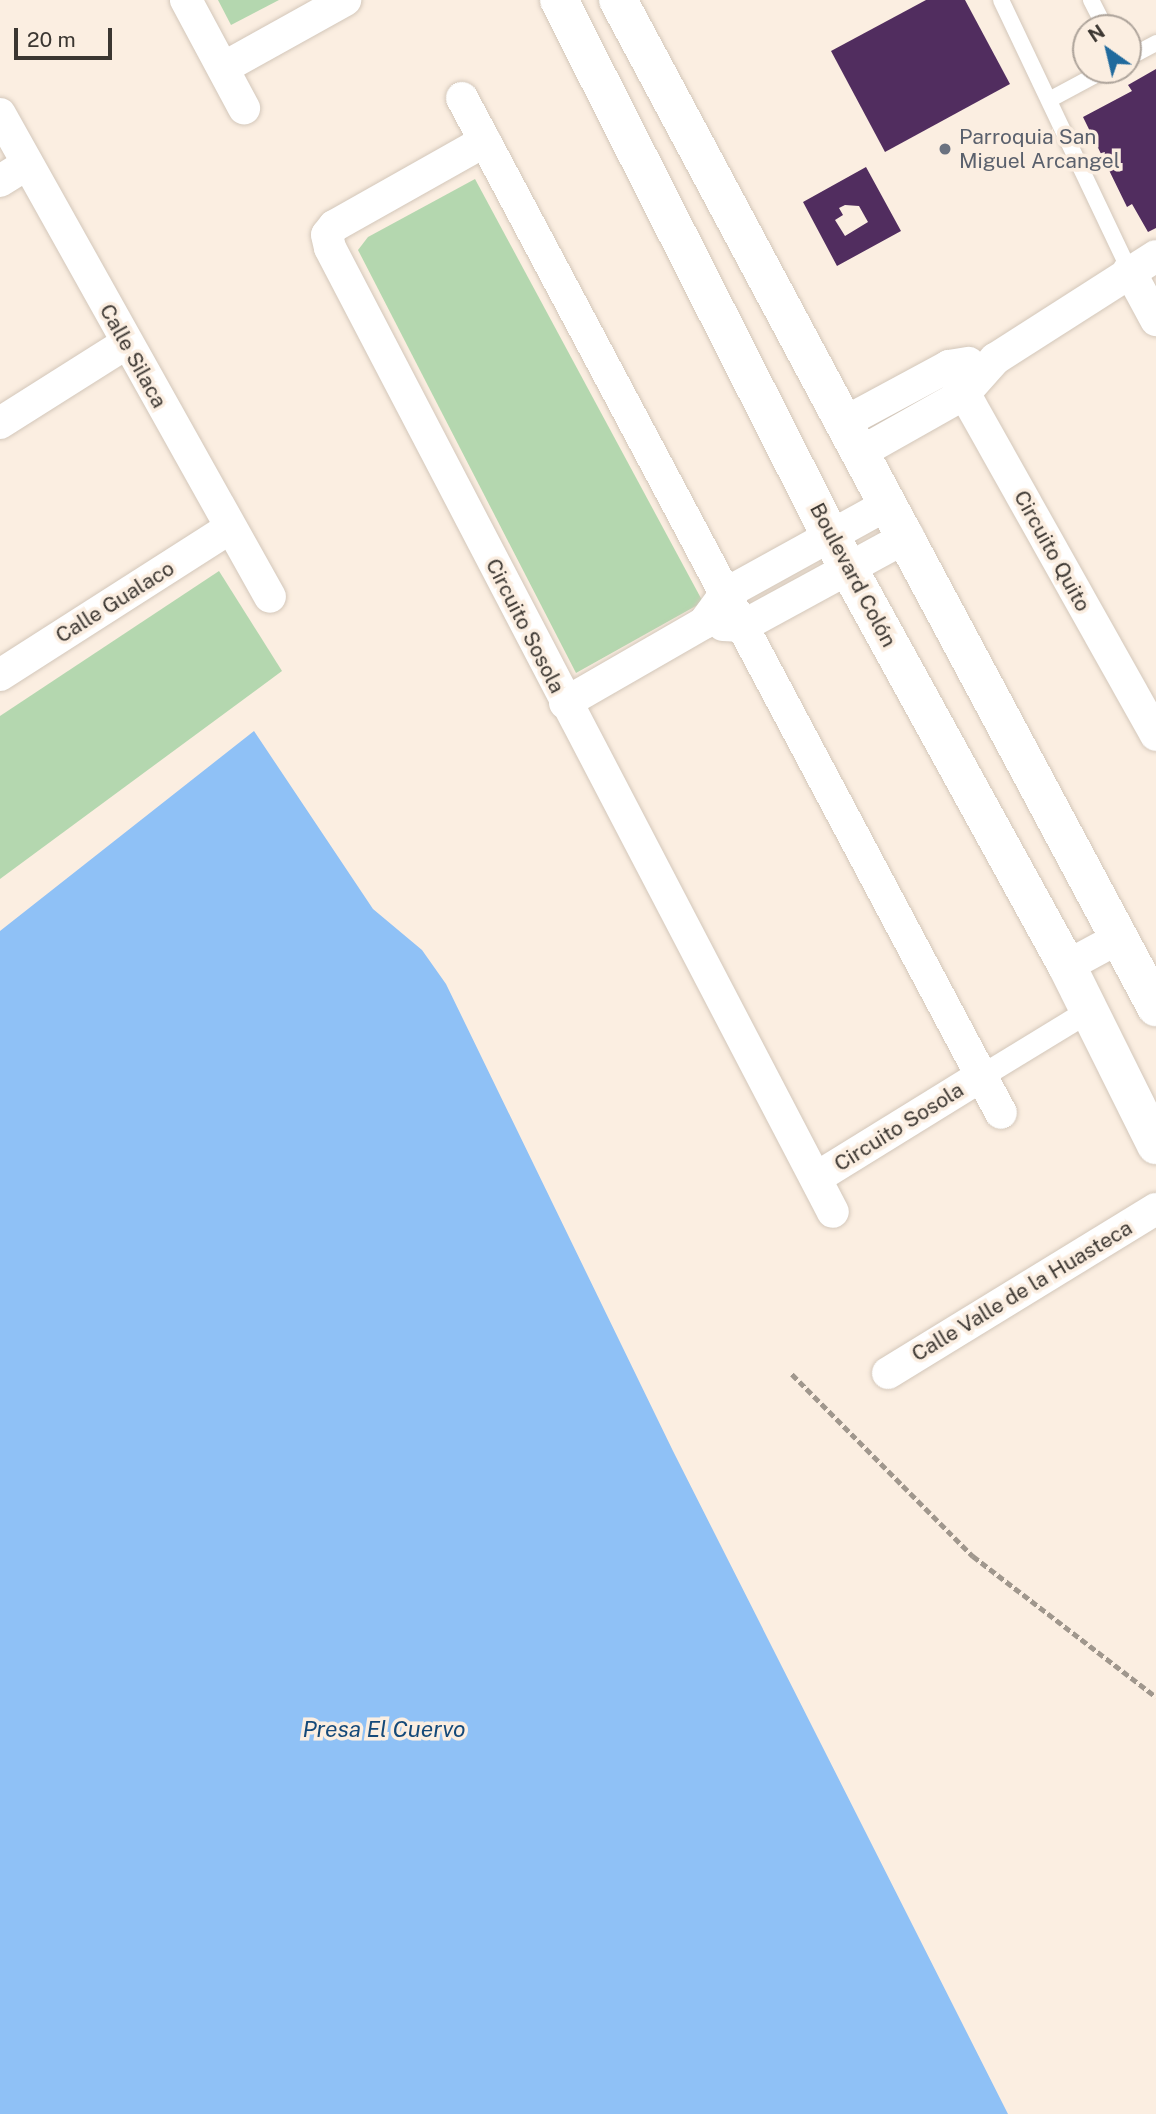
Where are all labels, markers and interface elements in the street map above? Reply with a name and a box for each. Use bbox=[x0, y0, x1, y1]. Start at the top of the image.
scale bar bbox=[18, 14, 116, 58]
north arrow bbox=[1072, 14, 1142, 84]
text: N bbox=[1084, 20, 1109, 47]
text: 20 m bbox=[27, 27, 76, 52]
place label: Parroquia San Miguel Arcangel bbox=[959, 124, 1120, 174]
marker: Parroquia San Miguel Arcangel bbox=[937, 141, 953, 157]
street label: Calle Silaca bbox=[94, 300, 172, 412]
street label: Circuito Quito bbox=[1008, 486, 1096, 616]
street label: Boulevard Colón bbox=[804, 499, 902, 651]
street label: Circuito Sosola bbox=[480, 554, 570, 698]
street label: Calle Gualaco bbox=[51, 556, 179, 648]
street label: Circuito Sosola bbox=[830, 1077, 968, 1177]
street label: Calle Valle de la Huasteca bbox=[907, 1215, 1137, 1367]
water label: Presa El Cuervo bbox=[302, 1715, 466, 1743]

